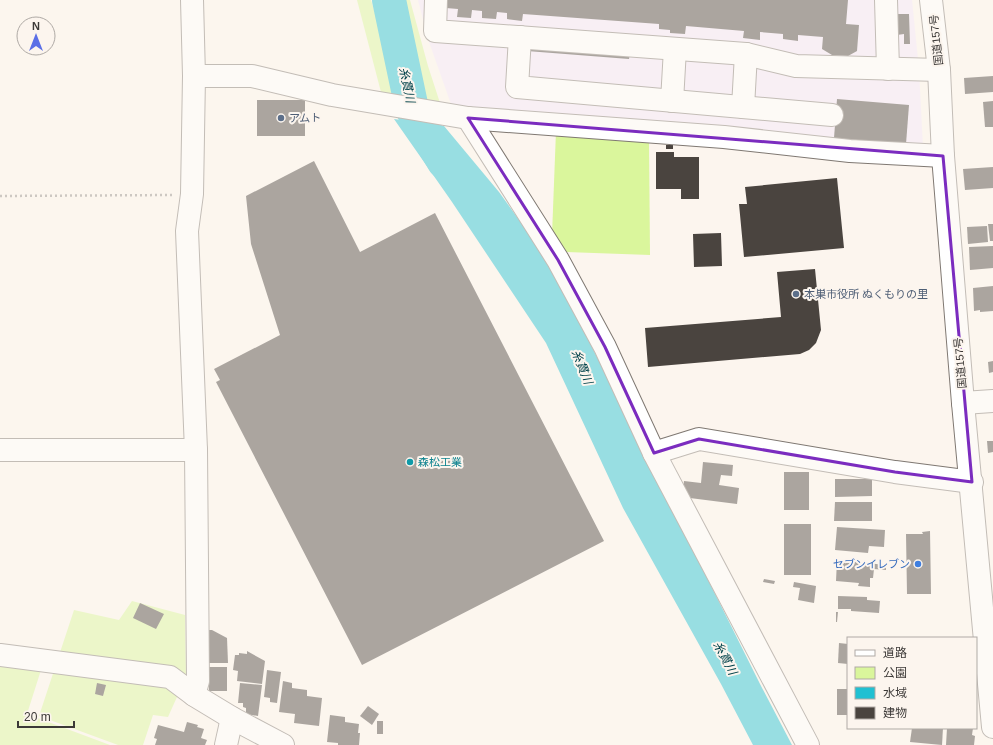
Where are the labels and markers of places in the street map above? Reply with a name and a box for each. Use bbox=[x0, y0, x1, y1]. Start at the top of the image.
place label: アムト bbox=[289, 112, 321, 124]
marker: アムト bbox=[276, 113, 286, 123]
place label: 本巣市役所 ぬくもりの里 bbox=[804, 288, 928, 300]
marker: 本巣市役所 ぬくもりの里 bbox=[791, 289, 801, 299]
place label: 森松工業 bbox=[418, 456, 462, 468]
marker: 森松工業 bbox=[405, 457, 415, 467]
place label: セブンイレブン bbox=[833, 558, 910, 570]
marker: セブンイレブン bbox=[913, 559, 923, 569]

